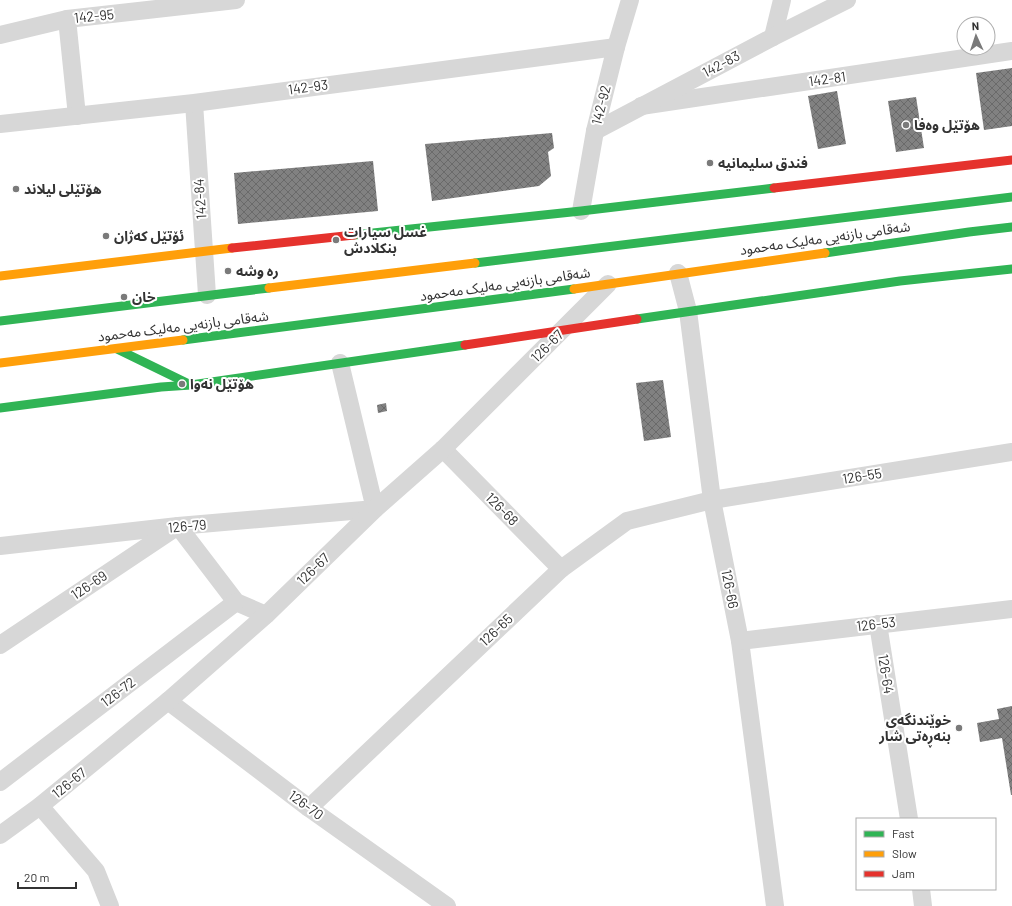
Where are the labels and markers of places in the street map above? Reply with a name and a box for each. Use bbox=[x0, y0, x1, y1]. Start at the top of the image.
place label: هۆتێل وەفا bbox=[914, 116, 980, 133]
marker: هۆتێل وەفا bbox=[901, 120, 911, 130]
place label: فندق سليمانيه bbox=[718, 154, 808, 171]
marker: فندق سليمانيه bbox=[705, 158, 715, 168]
place label: هۆتێلی لیلاند bbox=[24, 180, 102, 197]
marker: هۆتێلی لیلاند bbox=[11, 184, 21, 194]
place label: غسل سيارات بنكلادش bbox=[344, 223, 427, 256]
place label: ئۆتێل کەژان bbox=[114, 227, 184, 245]
marker: ئۆتێل کەژان bbox=[101, 231, 111, 241]
marker: غسل سيارات بنكلادش bbox=[331, 235, 341, 245]
place label: ره وشه bbox=[236, 262, 279, 280]
marker: ره وشه bbox=[223, 266, 233, 276]
place label: خان bbox=[132, 288, 156, 305]
marker: خان bbox=[119, 292, 129, 302]
place label: هۆتێل نەوا bbox=[190, 375, 254, 392]
marker: هۆتێل نەوا bbox=[177, 379, 187, 389]
place label: خوێندنگەی بنەڕەتی شار bbox=[878, 711, 951, 748]
marker: خوێندنگەی بنەڕەتی شار bbox=[954, 723, 964, 733]

